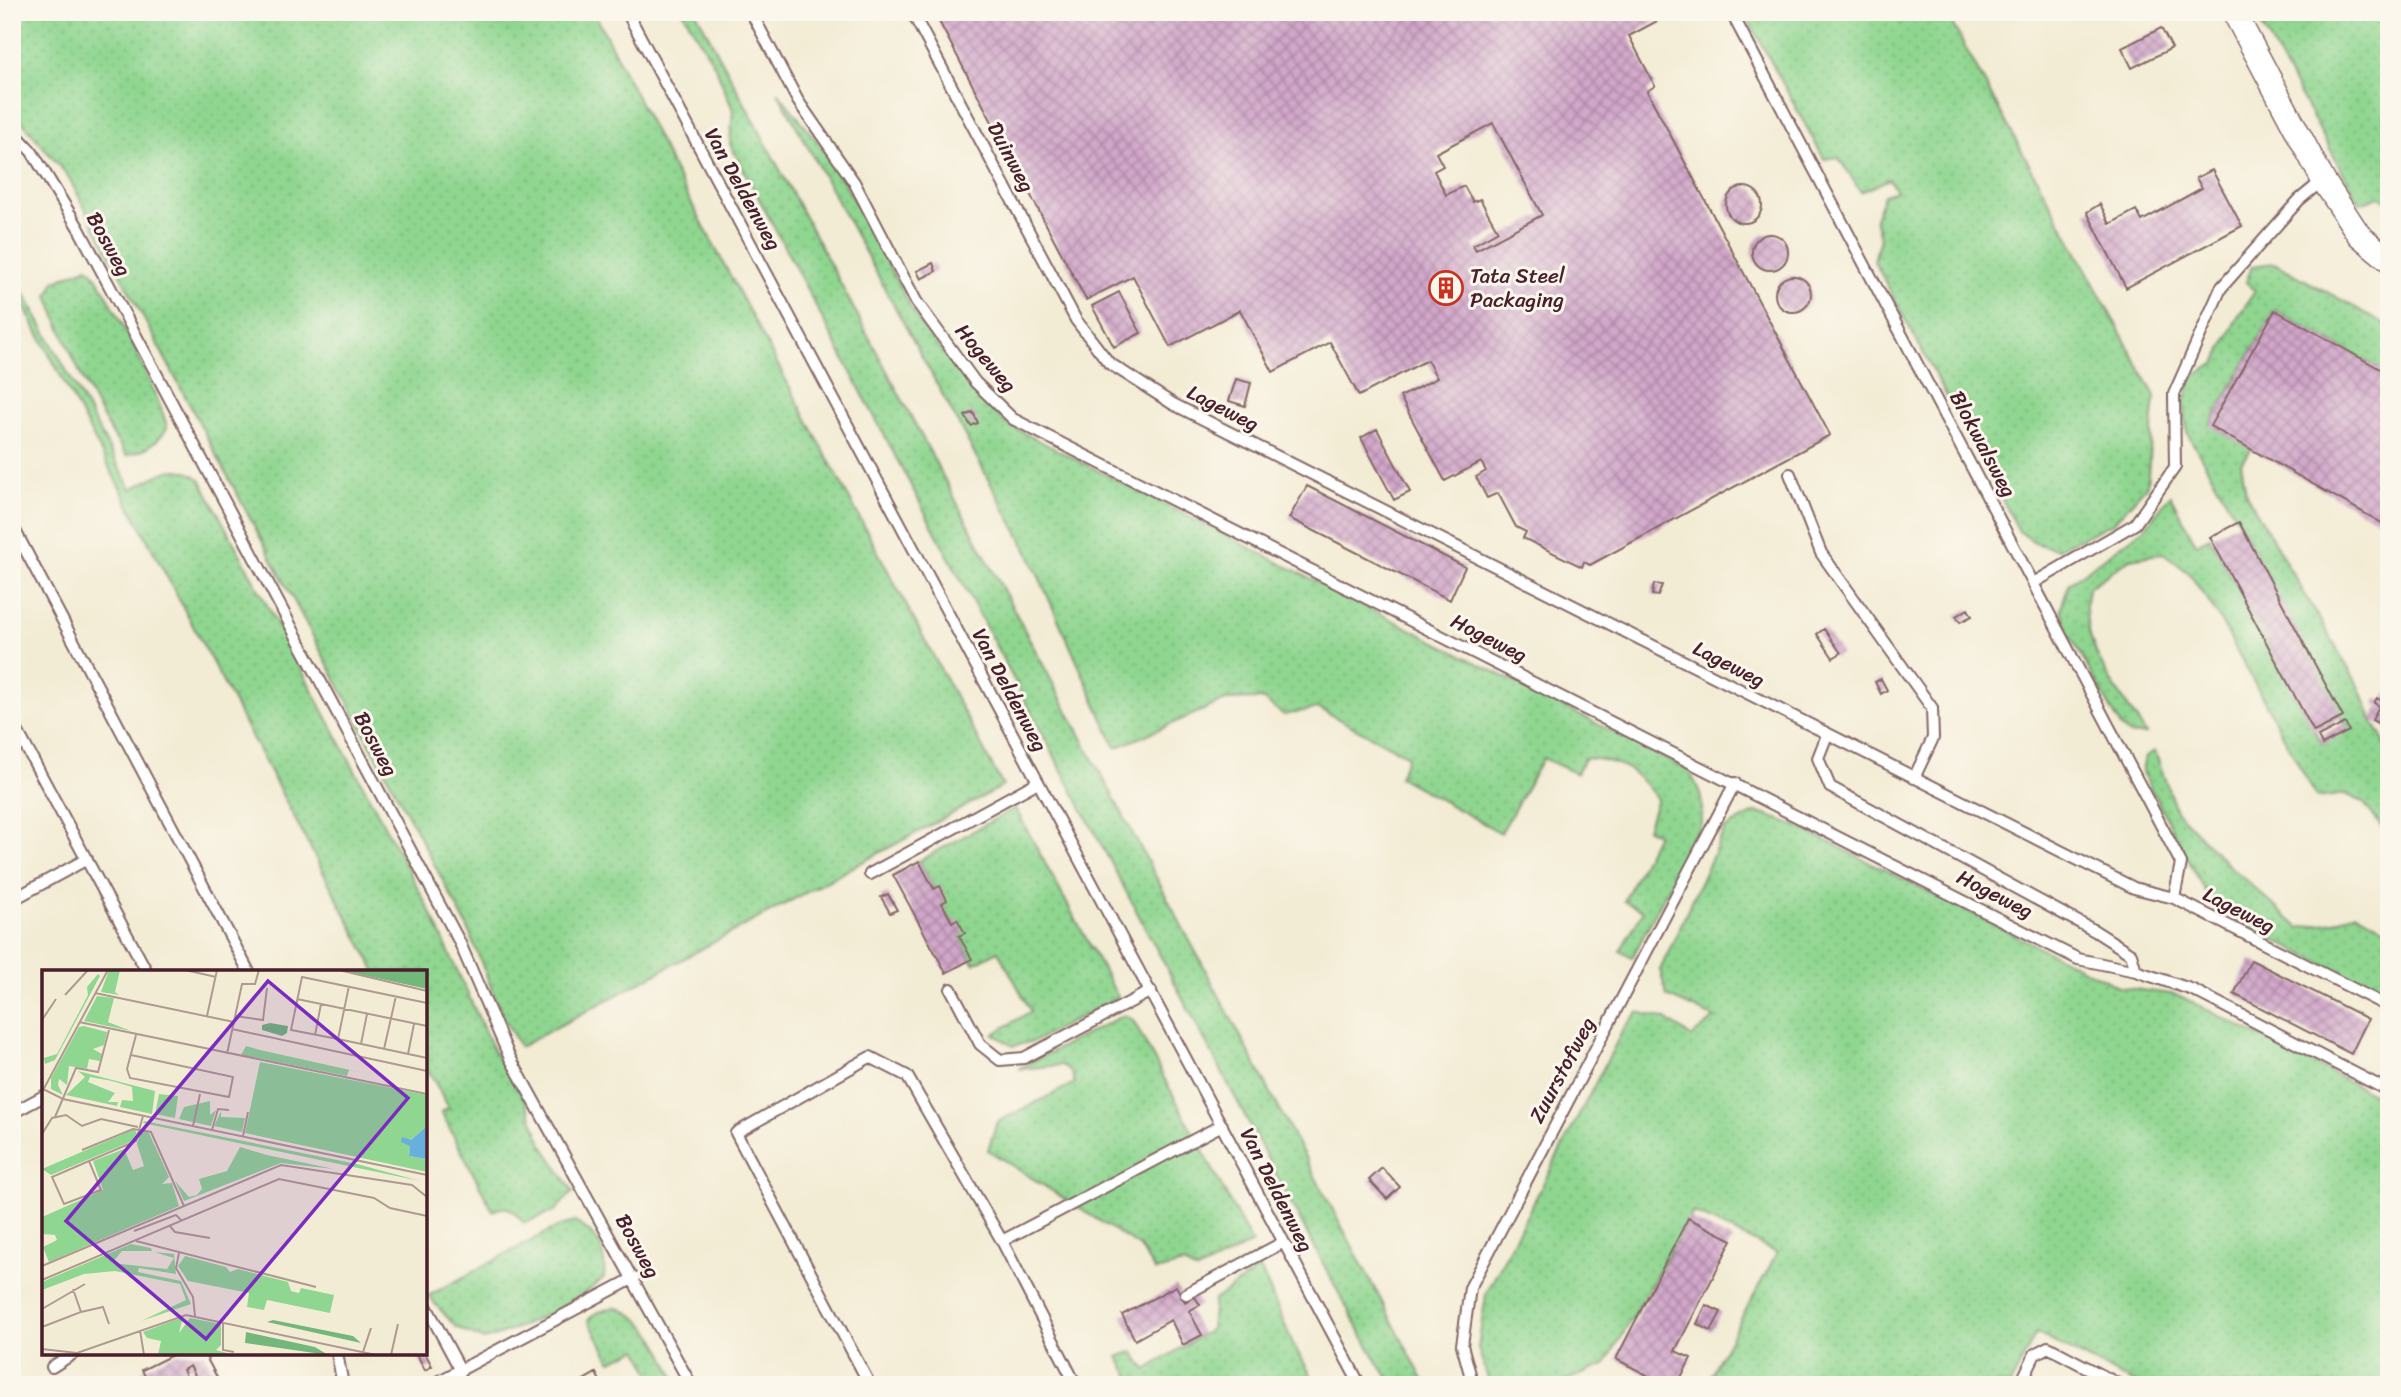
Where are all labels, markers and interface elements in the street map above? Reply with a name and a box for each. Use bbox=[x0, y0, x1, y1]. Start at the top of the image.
street label: Duinweg bbox=[976, 114, 1046, 200]
street label: Van Deldenweg bbox=[693, 120, 793, 258]
street label: Bosweg bbox=[76, 204, 142, 284]
place label: Tata Steel Packaging bbox=[1470, 257, 1566, 319]
building icon: Tata Steel Packaging bbox=[1427, 269, 1465, 307]
street label: Hogeweg bbox=[945, 314, 1027, 402]
street label: Lageweg bbox=[1180, 374, 1266, 442]
street label: Blokwalsweg bbox=[1939, 383, 2027, 505]
street label: Hogeweg bbox=[1444, 602, 1534, 674]
street label: Van Deldenweg bbox=[961, 621, 1059, 759]
street label: Lageweg bbox=[1686, 630, 1772, 698]
street label: Bosweg bbox=[343, 704, 409, 784]
street label: Hogeweg bbox=[1950, 858, 2040, 930]
street label: Lageweg bbox=[2196, 876, 2282, 944]
inset map bbox=[42, 970, 427, 1355]
street label: Zuurstofweg bbox=[1518, 1010, 1606, 1130]
street label: Van Deldenweg bbox=[1229, 1121, 1325, 1259]
street label: Bosweg bbox=[605, 1206, 671, 1286]

